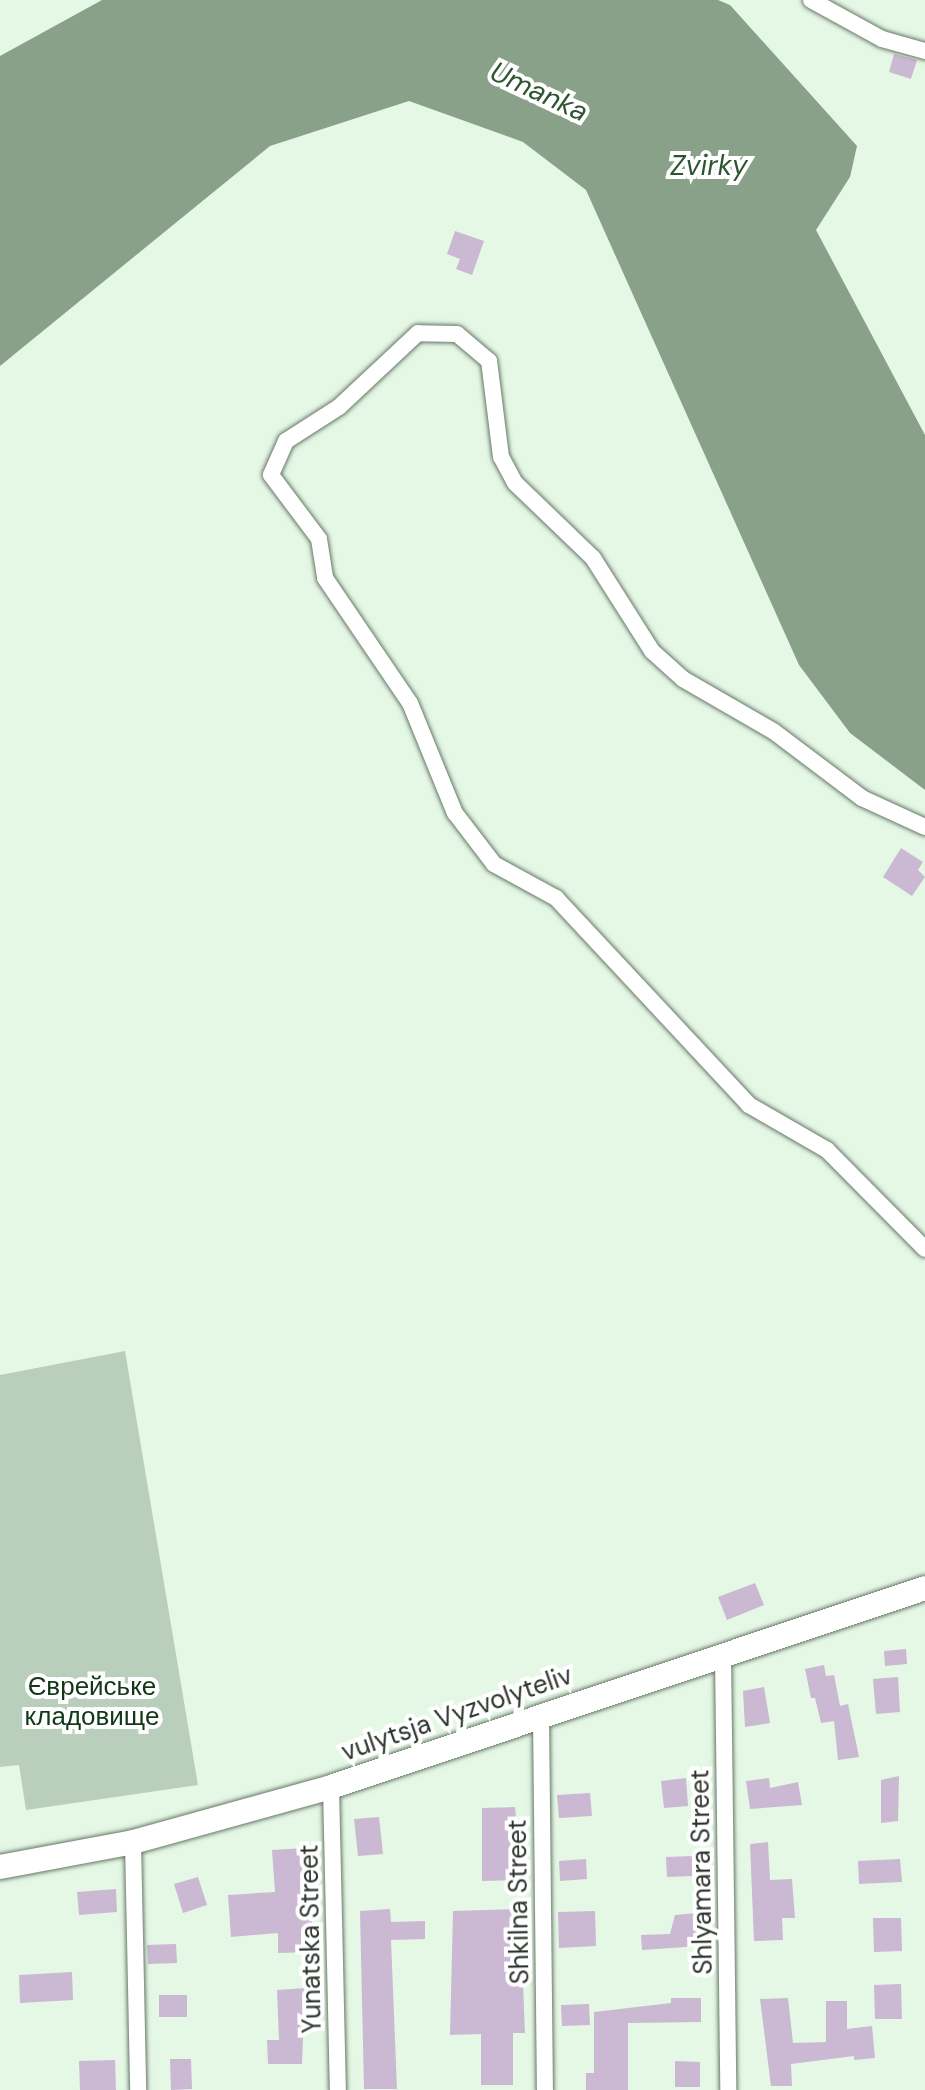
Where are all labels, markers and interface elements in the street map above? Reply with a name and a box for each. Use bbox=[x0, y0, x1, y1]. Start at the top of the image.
water label: Umanka bbox=[485, 55, 593, 129]
water label: Zvirky bbox=[670, 149, 748, 183]
street label: vulytsja Vyzvolyteliv bbox=[337, 1660, 577, 1768]
park label: Єврейське кладовище bbox=[25, 1671, 159, 1732]
street label: Shlyamara Street bbox=[685, 1769, 719, 1975]
street label: Shkilna Street bbox=[502, 1819, 536, 1985]
street label: Yunatska Street bbox=[294, 1844, 328, 2034]

